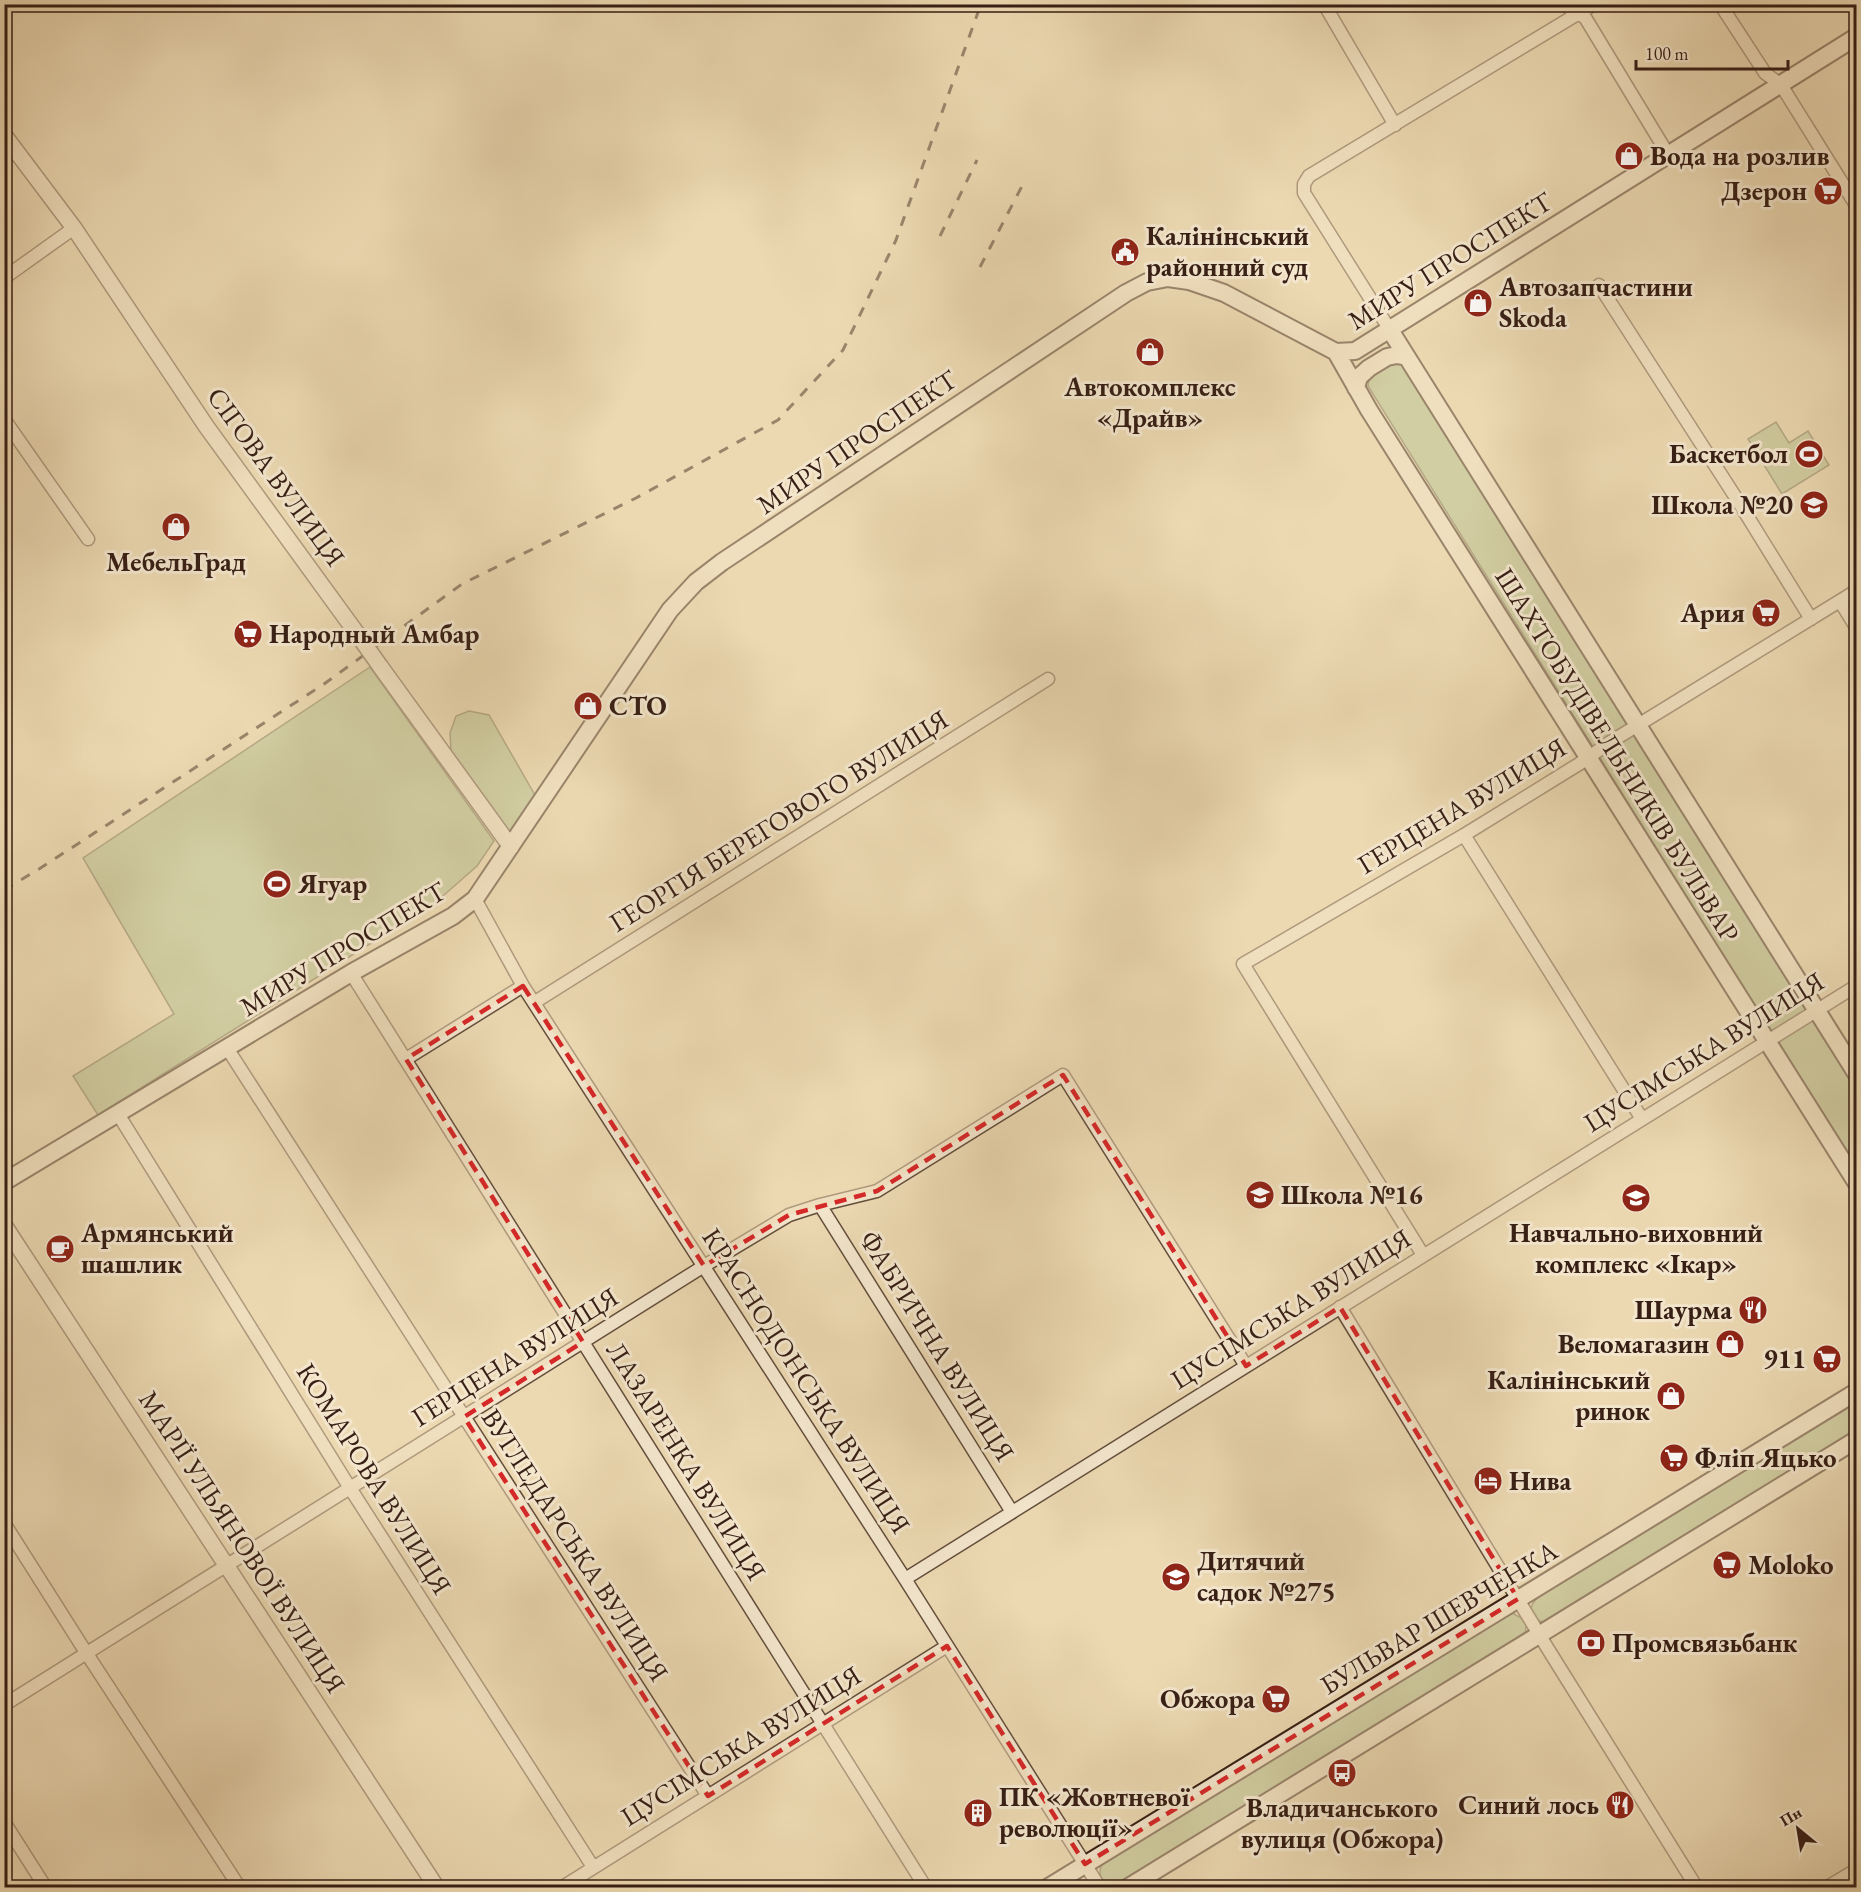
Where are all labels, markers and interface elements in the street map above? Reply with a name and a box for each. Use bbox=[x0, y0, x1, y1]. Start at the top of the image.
scale bar bbox=[1636, 33, 1788, 71]
text: 100 m bbox=[1645, 42, 1689, 65]
place label: Вода на розлив bbox=[1650, 138, 1830, 173]
shop icon: Вода на розлив bbox=[1613, 140, 1645, 172]
place label: Дзерон bbox=[1721, 173, 1807, 208]
supermarket icon: Дзерон bbox=[1812, 175, 1844, 207]
street label: МИРУ ПРОСПЕКТ bbox=[1341, 183, 1559, 337]
place label: Калінінський районний суд bbox=[1146, 218, 1309, 284]
public building icon: Калінінський районний суд bbox=[1109, 236, 1141, 268]
place label: Автозапчастини Skoda bbox=[1498, 269, 1693, 335]
shop icon: Автозапчастини Skoda bbox=[1462, 287, 1494, 319]
shop icon: Автокомплекс «Драйв» bbox=[1134, 336, 1166, 368]
street label: МИРУ ПРОСПЕКТ bbox=[750, 361, 964, 522]
place label: Автокомплекс «Драйв» bbox=[1063, 369, 1236, 435]
street label: СІГОВА ВУЛИЦЯ bbox=[200, 380, 353, 573]
place label: Баскетбол bbox=[1669, 436, 1788, 471]
sports icon: Баскетбол bbox=[1793, 438, 1825, 470]
place label: Школа №20 bbox=[1651, 487, 1793, 522]
school or university icon: Школа №20 bbox=[1798, 489, 1830, 521]
shop icon: МебельГрад bbox=[160, 511, 192, 543]
place label: МебельГрад bbox=[106, 544, 246, 579]
street label: ШАХТОБУДІВЕЛЬНИКІВ БУЛЬВАР bbox=[1487, 561, 1747, 948]
place label: Ария bbox=[1679, 595, 1745, 630]
supermarket icon: Ария bbox=[1750, 597, 1782, 629]
place label: Народный Амбар bbox=[269, 616, 480, 651]
supermarket icon: Народный Амбар bbox=[232, 618, 264, 650]
place label: СТО bbox=[609, 688, 667, 723]
shop icon: СТО bbox=[572, 690, 604, 722]
street label: ГЕОРГІЯ БЕРЕГОВОГО ВУЛИЦЯ bbox=[603, 702, 955, 940]
street label: ГЕРЦЕНА ВУЛИЦЯ bbox=[1351, 730, 1572, 882]
place label: Ягуар bbox=[297, 866, 367, 901]
sports icon: Ягуар bbox=[261, 868, 293, 900]
street label: МИРУ ПРОСПЕКТ bbox=[233, 873, 453, 1024]
street label: ЦУСІМСЬКА ВУЛИЦЯ bbox=[1577, 963, 1830, 1140]
place label: Школа №16 bbox=[1281, 1177, 1423, 1212]
school or university icon: Школа №16 bbox=[1244, 1179, 1276, 1211]
school or university icon: Навчально-виховний комплекс «Ікар» bbox=[1620, 1182, 1652, 1214]
place label: Армянський шашлик bbox=[80, 1215, 234, 1281]
place label: Навчально-виховний комплекс «Ікар» bbox=[1509, 1215, 1763, 1281]
street label: ЦУСІМСЬКА ВУЛИЦЯ bbox=[1164, 1220, 1417, 1397]
street label: КРАСНОДОНСЬКА ВУЛИЦЯ bbox=[694, 1221, 918, 1540]
street label: ФАБРИЧНА ВУЛИЦЯ bbox=[852, 1224, 1023, 1468]
cafe icon: Армянський шашлик bbox=[44, 1233, 76, 1265]
street label: ГЕРЦЕНА ВУЛИЦЯ bbox=[405, 1279, 624, 1434]
place label: Шаурма bbox=[1635, 1292, 1732, 1327]
restaurant icon: Шаурма bbox=[1737, 1294, 1769, 1326]
place label: Веломагазин bbox=[1558, 1326, 1709, 1361]
shop icon: Веломагазин bbox=[1714, 1328, 1746, 1360]
street label: ЛАЗАРЕНКА ВУЛИЦЯ bbox=[599, 1335, 774, 1587]
place label: 911 bbox=[1763, 1341, 1806, 1376]
supermarket icon: 911 bbox=[1811, 1343, 1843, 1375]
street label: КОМАРОВА ВУЛИЦЯ bbox=[289, 1356, 460, 1601]
place label: Калінінський ринок bbox=[1487, 1362, 1650, 1428]
shop icon: Калінінський ринок bbox=[1655, 1380, 1687, 1412]
street label: МАРІЇ УЛЬЯНОВОЇ ВУЛИЦЯ bbox=[131, 1384, 353, 1700]
street label: ВУГЛЕДАРСЬКА ВУЛИЦЯ bbox=[474, 1402, 677, 1688]
place label: Фліп Яцько bbox=[1695, 1440, 1837, 1475]
supermarket icon: Фліп Яцько bbox=[1658, 1442, 1690, 1474]
place label: Нива bbox=[1509, 1463, 1572, 1498]
hotel icon: Нива bbox=[1472, 1465, 1504, 1497]
street label: БУЛЬВАР ШЕВЧЕНКА bbox=[1314, 1533, 1564, 1702]
place label: Дитячий садок №275 bbox=[1197, 1543, 1336, 1609]
place label: Moloko bbox=[1748, 1547, 1834, 1582]
supermarket icon: Moloko bbox=[1711, 1549, 1743, 1581]
school or university icon: Дитячий садок №275 bbox=[1160, 1561, 1192, 1593]
place label: Промсвязьбанк bbox=[1612, 1625, 1797, 1660]
bank icon: Промсвязьбанк bbox=[1575, 1627, 1607, 1659]
street label: ЦУСІМСЬКА ВУЛИЦЯ bbox=[614, 1657, 867, 1834]
place label: Обжора bbox=[1160, 1681, 1255, 1716]
supermarket icon: Обжора bbox=[1260, 1683, 1292, 1715]
bus stop icon: Владичанського вулиця (Обжора) bbox=[1326, 1757, 1358, 1789]
place label: ПК «Жовтневої революції» bbox=[999, 1779, 1190, 1845]
place label: Синий лось bbox=[1458, 1787, 1599, 1822]
restaurant icon: Синий лось bbox=[1604, 1789, 1636, 1821]
place label: Владичанського вулиця (Обжора) bbox=[1241, 1790, 1443, 1856]
building icon: ПК «Жовтневої революції» bbox=[962, 1797, 994, 1829]
north arrow bbox=[1768, 1799, 1828, 1859]
text: Пн bbox=[1776, 1802, 1805, 1831]

